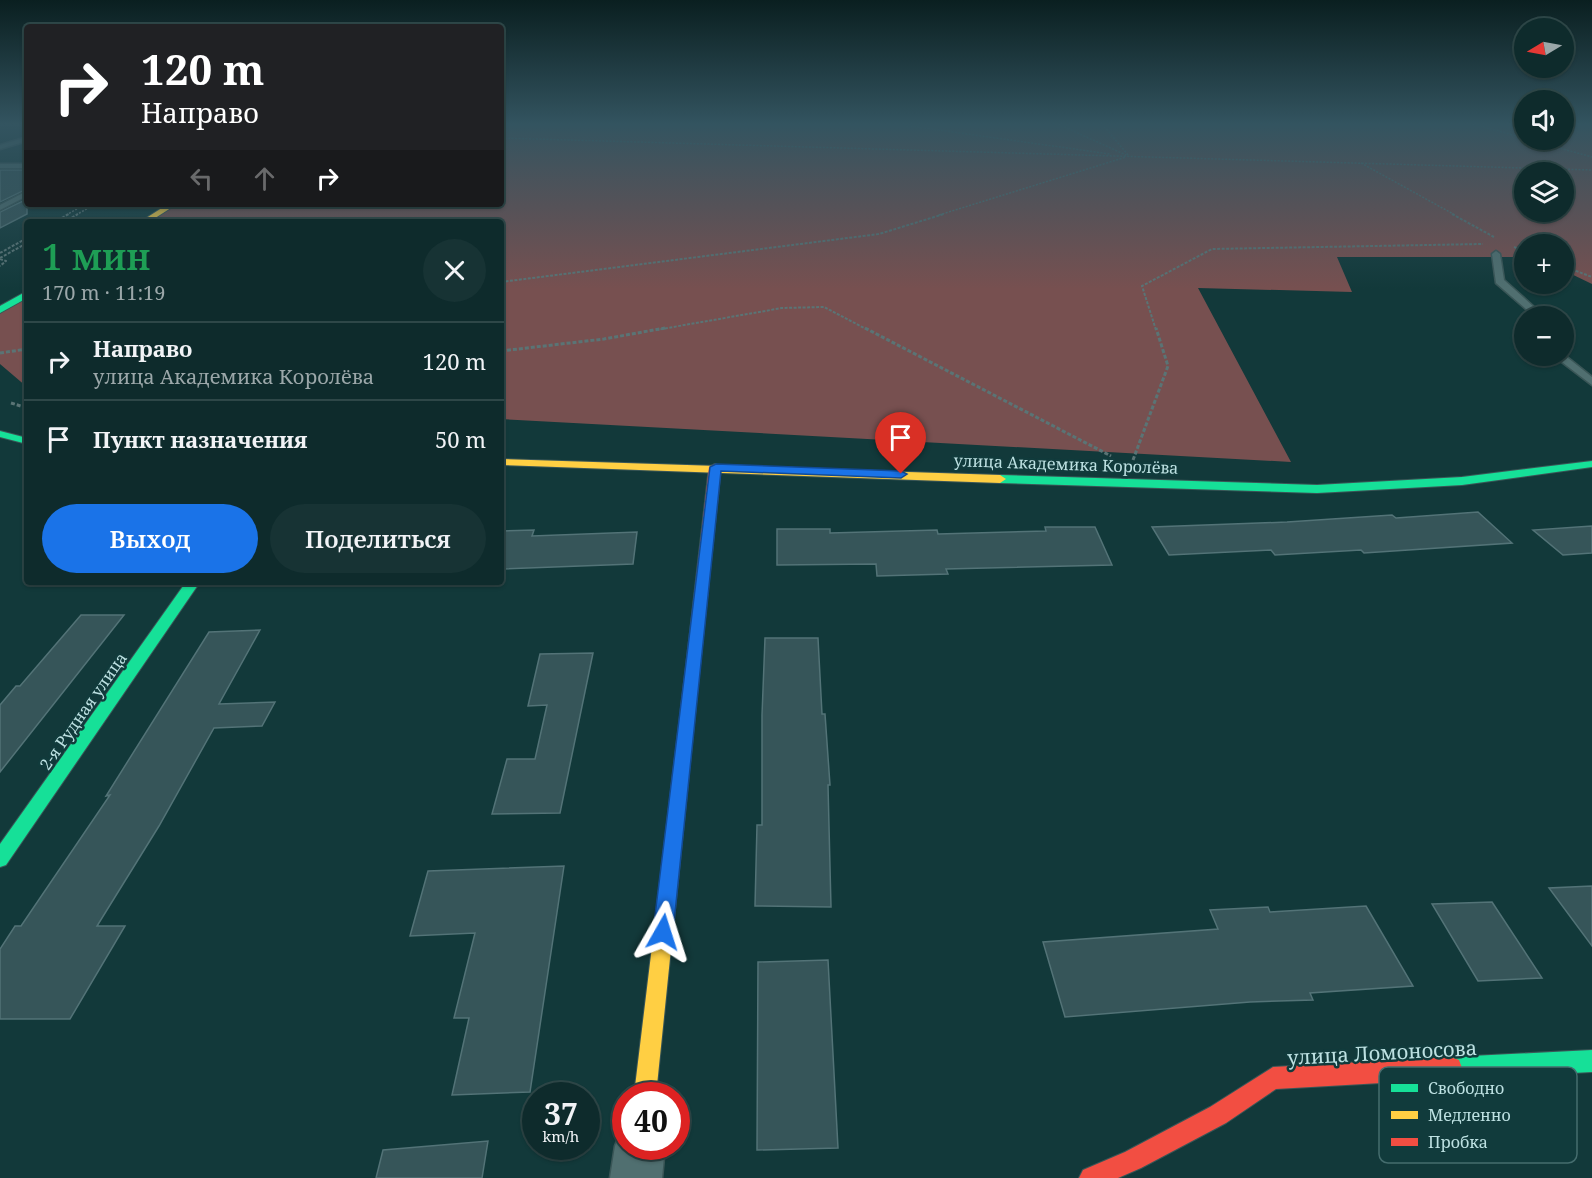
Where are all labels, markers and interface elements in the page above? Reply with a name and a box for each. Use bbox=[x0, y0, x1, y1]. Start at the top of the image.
north arrow bbox=[1514, 18, 1574, 78]
map controls bbox=[1514, 18, 1574, 366]
text: 120 m bbox=[141, 40, 265, 97]
icon: right bbox=[42, 48, 120, 126]
button: sound bbox=[1514, 90, 1574, 150]
text: Направо bbox=[141, 94, 259, 131]
icon: left bbox=[185, 162, 218, 195]
icon: ahead bbox=[248, 162, 281, 195]
icon: right bbox=[311, 162, 344, 195]
button: layers bbox=[1514, 162, 1574, 222]
text: 1 мин bbox=[42, 232, 151, 281]
button: + bbox=[1514, 234, 1574, 294]
button: close bbox=[423, 239, 486, 302]
text: 170 m · 11:19 bbox=[42, 279, 165, 306]
button: − bbox=[1514, 306, 1574, 366]
text: Направо bbox=[93, 333, 192, 363]
icon: right bbox=[42, 345, 75, 378]
text: 120 m bbox=[423, 346, 486, 376]
text: улица Академика Королёва bbox=[93, 363, 374, 390]
pin bbox=[875, 412, 926, 474]
icon: arrive bbox=[884, 421, 917, 454]
icon: arrive bbox=[42, 423, 75, 456]
text: Пункт назначения bbox=[93, 424, 307, 454]
text: 50 m bbox=[435, 424, 486, 454]
street label: улица Академика Королёва bbox=[953, 449, 1179, 479]
button: Выход bbox=[42, 504, 258, 573]
button: Поделиться bbox=[270, 504, 486, 573]
street label: 2-я Рудная улица bbox=[34, 648, 132, 774]
position arrow bbox=[631, 900, 695, 964]
street label: улица Ломоносова bbox=[1286, 1034, 1478, 1071]
legend bbox=[1379, 1067, 1577, 1163]
text: Свободно bbox=[1428, 1077, 1504, 1099]
speed limit sign: 40 bbox=[612, 1082, 690, 1160]
text: 37 bbox=[544, 1093, 578, 1134]
text: Медленно bbox=[1428, 1104, 1511, 1126]
text: km/h bbox=[543, 1126, 579, 1146]
text: Пробка bbox=[1428, 1131, 1488, 1153]

